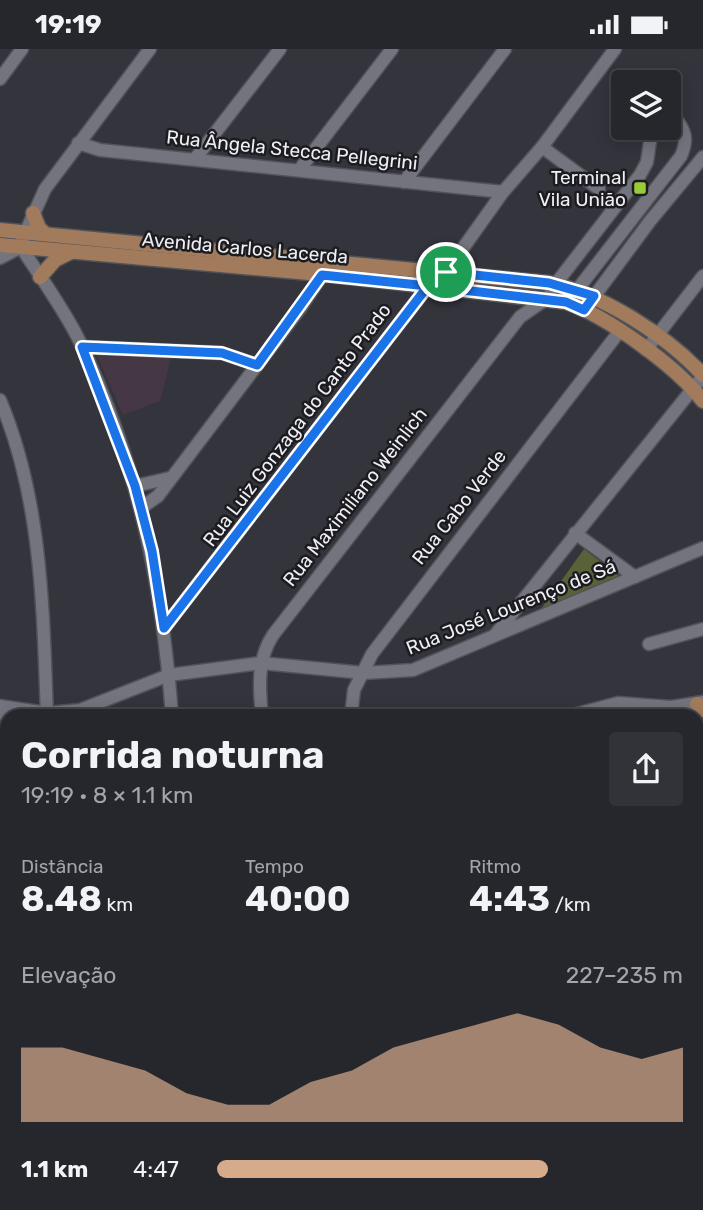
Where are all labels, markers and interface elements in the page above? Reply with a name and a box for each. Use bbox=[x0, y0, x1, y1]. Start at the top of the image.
text: 19:19 bbox=[35, 9, 102, 40]
map controls bbox=[611, 70, 681, 140]
button: layers bbox=[611, 70, 681, 140]
street label: Rua Ângela Stecca Pellegrini bbox=[165, 125, 419, 175]
place label: Terminal Vila União bbox=[538, 166, 626, 211]
marker: Terminal Vila União bbox=[632, 180, 648, 196]
street label: Avenida Carlos Lacerda bbox=[141, 228, 349, 268]
pin bbox=[416, 242, 476, 302]
icon: arrive bbox=[427, 253, 465, 291]
street label: Rua Luiz Gonzaga do Canto Prado bbox=[198, 299, 396, 551]
street label: Rua Maximiliano Weinlich bbox=[278, 403, 432, 591]
street label: Rua Cabo Verde bbox=[407, 445, 511, 569]
street label: Rua José Lourenço de Sá bbox=[403, 554, 619, 660]
text: Corrida noturna bbox=[21, 732, 325, 778]
button: share bbox=[609, 732, 683, 806]
text: 19:19 · 8 × 1.1 km bbox=[21, 781, 193, 809]
text: Distância bbox=[21, 855, 103, 878]
text: Tempo bbox=[245, 855, 304, 878]
text: Ritmo bbox=[469, 855, 521, 878]
text: 8.48 bbox=[21, 878, 102, 920]
text: 40:00 bbox=[245, 878, 351, 920]
text: 4:43 bbox=[469, 878, 550, 920]
text: km bbox=[102, 893, 133, 916]
text: /km bbox=[550, 893, 591, 916]
text: Elevação bbox=[21, 961, 117, 989]
text: 227–235 m bbox=[566, 961, 683, 989]
text: 1.1 km bbox=[21, 1155, 88, 1183]
text: 4:47 bbox=[133, 1155, 179, 1183]

